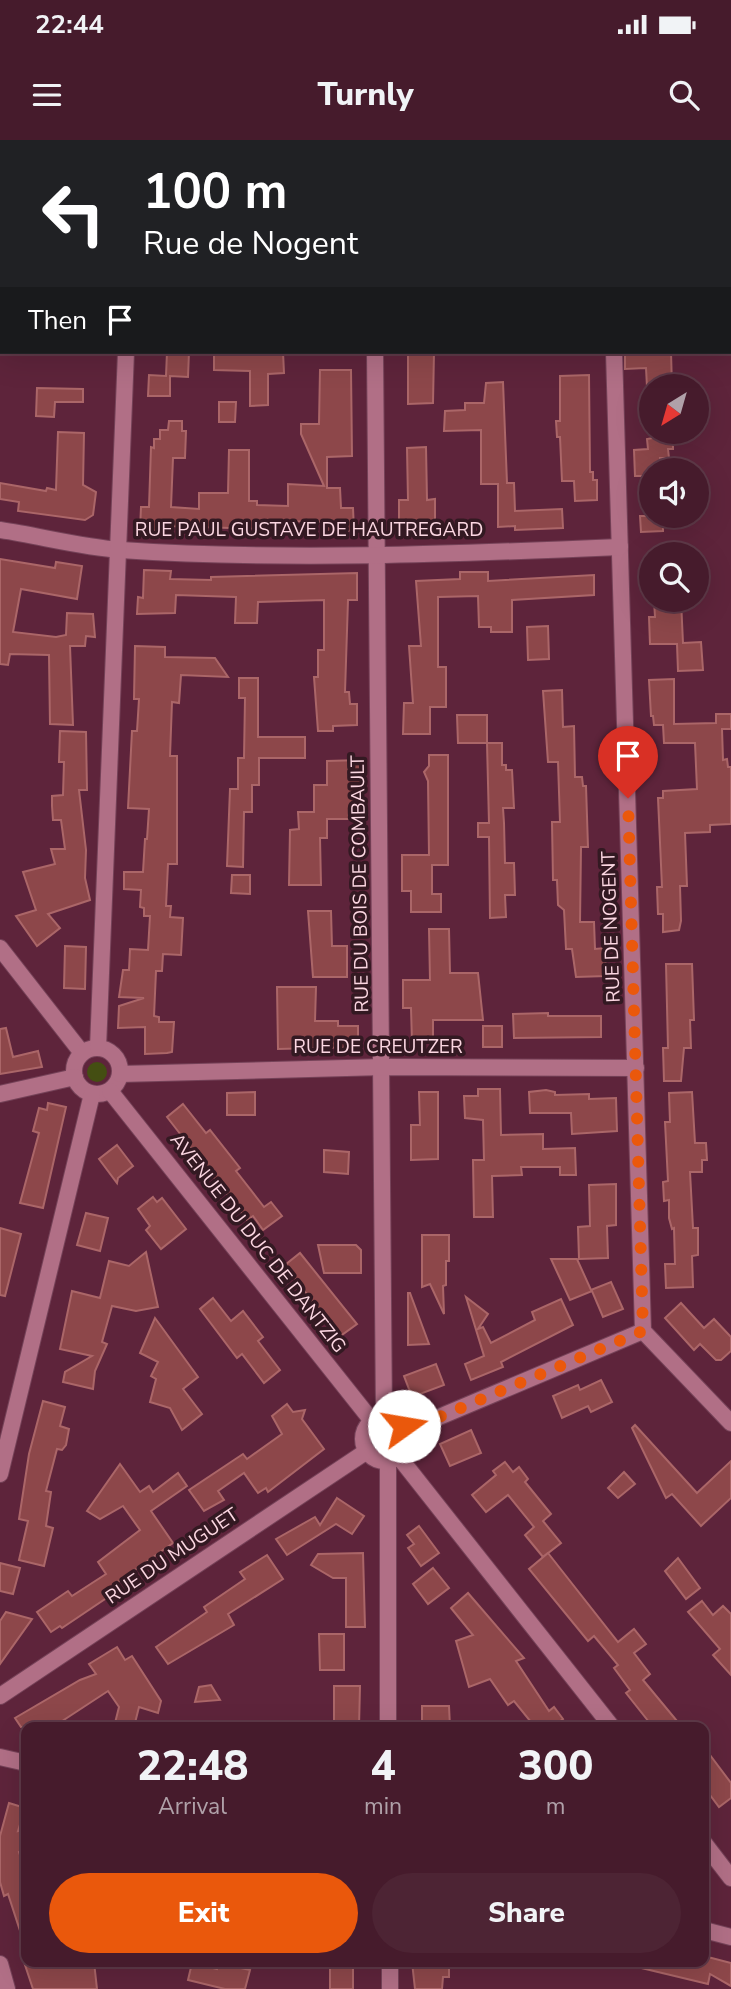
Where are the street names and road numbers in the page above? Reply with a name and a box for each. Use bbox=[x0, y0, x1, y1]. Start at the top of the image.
street label: RUE PAUL GUSTAVE DE HAUTREGARD bbox=[135, 517, 483, 543]
street label: RUE DU BOIS DE COMBAULT bbox=[345, 755, 375, 1013]
street label: RUE DE NOGENT bbox=[595, 850, 627, 1003]
street label: RUE DE CREUTZER bbox=[293, 1034, 463, 1060]
street label: AVENUE DU DUC DE DANTZIG bbox=[164, 1128, 352, 1358]
street label: RUE DU MUGUET bbox=[100, 1501, 244, 1610]

